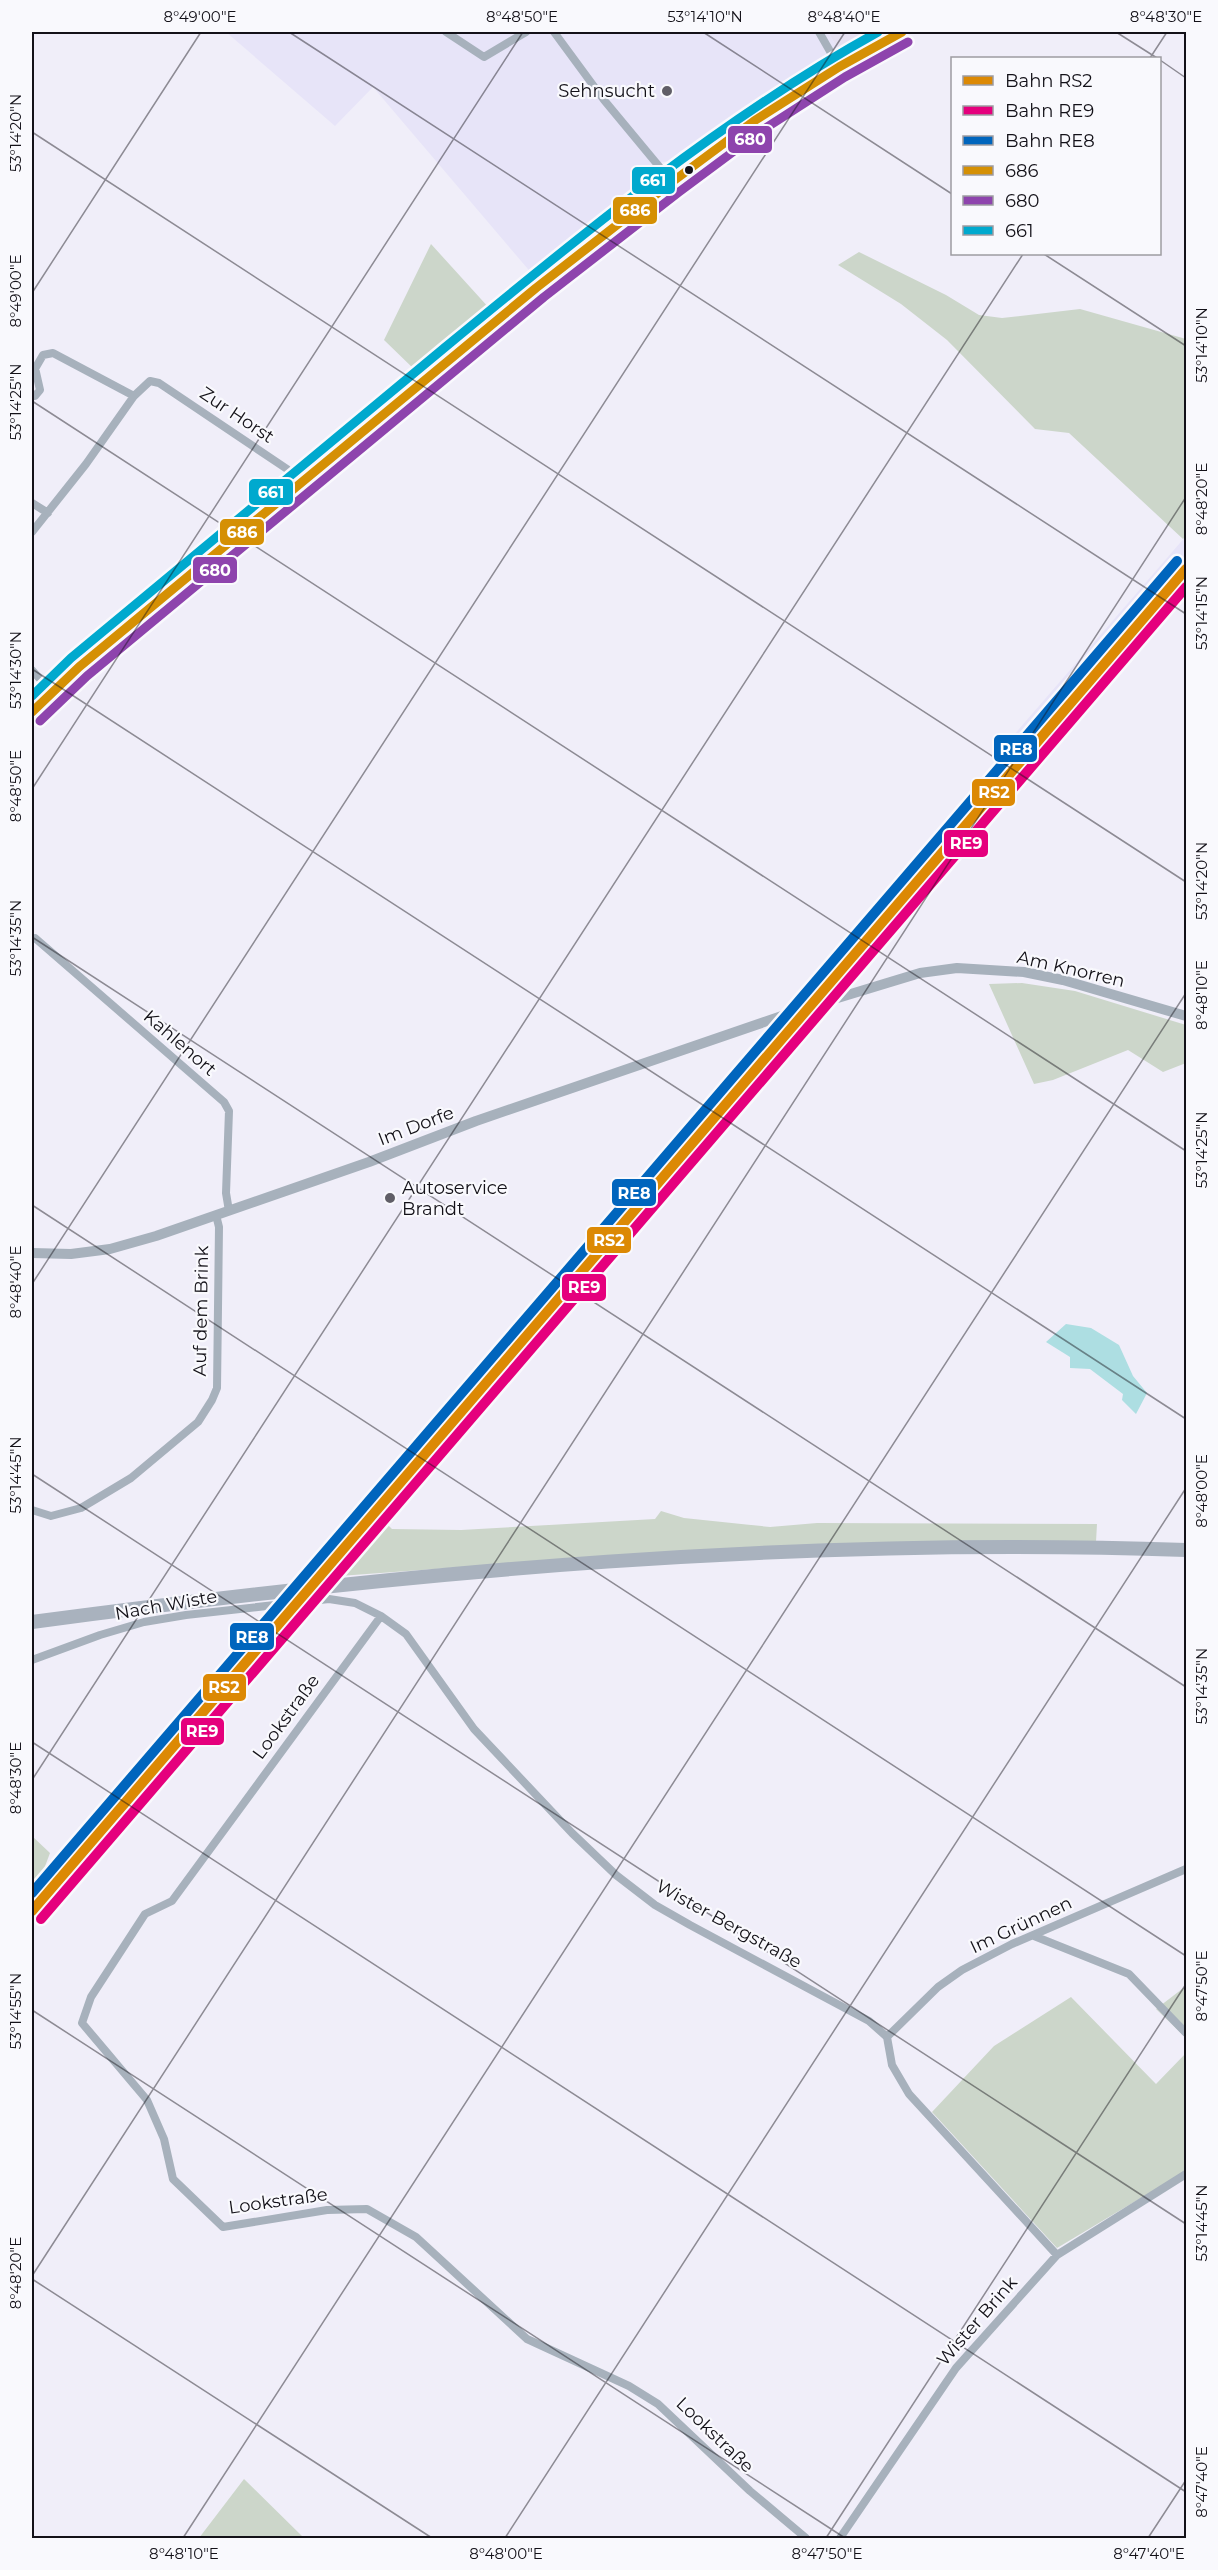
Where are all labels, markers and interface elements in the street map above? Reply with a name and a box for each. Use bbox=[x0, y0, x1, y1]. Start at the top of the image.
text: 8°49'00"E bbox=[163, 7, 237, 26]
text: 8°48'50"E bbox=[486, 7, 558, 26]
text: 53°14'10"N bbox=[667, 7, 743, 26]
text: 8°48'40"E bbox=[808, 7, 880, 26]
text: 8°48'30"E bbox=[1130, 7, 1202, 26]
legend bbox=[951, 57, 1161, 255]
text: Bahn RS2 bbox=[1005, 70, 1093, 92]
place label: Sehnsucht bbox=[558, 80, 655, 102]
marker: Sehnsucht bbox=[660, 84, 674, 98]
text: 53°14'20"N bbox=[6, 94, 25, 172]
text: Bahn RE9 bbox=[1005, 100, 1094, 122]
line badge: 680 bbox=[727, 125, 773, 154]
text: 680 bbox=[734, 130, 766, 149]
text: Bahn RE8 bbox=[1005, 130, 1095, 152]
text: 686 bbox=[1005, 160, 1038, 182]
unlabelled marker bbox=[683, 164, 695, 176]
line badge: 661 bbox=[631, 166, 676, 195]
text: 661 bbox=[640, 171, 666, 190]
text: 680 bbox=[1005, 190, 1039, 212]
line badge: 686 bbox=[612, 196, 658, 225]
text: 686 bbox=[620, 201, 650, 220]
text: 661 bbox=[1005, 220, 1033, 242]
text: 8°49'00"E bbox=[6, 254, 25, 328]
text: 53°14'10"N bbox=[1192, 307, 1211, 383]
text: 53°14'25"N bbox=[6, 364, 25, 440]
street label: Zur Horst bbox=[196, 382, 278, 448]
text: 8°48'20"E bbox=[1192, 463, 1211, 535]
line badge: 661 bbox=[248, 478, 294, 506]
text: 661 bbox=[258, 483, 284, 502]
line badge: 686 bbox=[219, 518, 265, 546]
text: 686 bbox=[227, 523, 257, 542]
line badge: 680 bbox=[192, 556, 238, 584]
text: 680 bbox=[199, 561, 231, 580]
text: 53°14'15"N bbox=[1192, 576, 1211, 650]
text: 53°14'30"N bbox=[6, 631, 25, 709]
line badge: RE8 bbox=[993, 734, 1038, 763]
text: RE8 bbox=[1000, 740, 1033, 759]
text: 8°48'50"E bbox=[6, 750, 25, 822]
line badge: RS2 bbox=[971, 778, 1016, 807]
text: RS2 bbox=[978, 783, 1010, 802]
line badge: RE9 bbox=[943, 829, 989, 858]
text: RE9 bbox=[950, 834, 982, 853]
text: 53°14'20"N bbox=[1192, 842, 1211, 920]
text: 53°14'35"N bbox=[6, 900, 25, 976]
street label: Am Knorren bbox=[1015, 946, 1127, 992]
text: 8°48'10"E bbox=[1192, 960, 1211, 1030]
street label: Kahlenort bbox=[139, 1005, 221, 1081]
street label: Im Dorfe bbox=[375, 1101, 457, 1151]
text: 53°14'25"N bbox=[1192, 1112, 1211, 1188]
place label: Autoservice Brandt bbox=[402, 1177, 508, 1220]
line badge: RE8 bbox=[611, 1178, 657, 1207]
text: RE8 bbox=[618, 1184, 651, 1203]
marker: Autoservice Brandt bbox=[383, 1191, 397, 1205]
line badge: RS2 bbox=[586, 1226, 632, 1254]
text: RS2 bbox=[593, 1231, 625, 1250]
street label: Auf dem Brink bbox=[189, 1245, 213, 1377]
text: 8°48'40"E bbox=[6, 1246, 25, 1318]
line badge: RE9 bbox=[561, 1273, 607, 1302]
text: RE9 bbox=[568, 1278, 600, 1297]
text: 53°14'45"N bbox=[6, 1436, 25, 1514]
text: 8°48'00"E bbox=[1192, 1454, 1211, 1528]
street label: Nach Wiste bbox=[113, 1585, 219, 1625]
line badge: RE8 bbox=[229, 1622, 275, 1651]
text: RE8 bbox=[236, 1628, 269, 1647]
text: 53°14'35"N bbox=[1192, 1648, 1211, 1724]
street label: Lookstraße bbox=[248, 1670, 324, 1764]
line badge: RS2 bbox=[202, 1673, 247, 1702]
text: RS2 bbox=[208, 1678, 240, 1697]
line badge: RE9 bbox=[180, 1717, 225, 1746]
text: RE9 bbox=[186, 1722, 218, 1741]
text: 8°48'30"E bbox=[6, 1742, 25, 1814]
street label: Wister Bergstraße bbox=[652, 1875, 806, 1973]
street label: Im Grünnen bbox=[967, 1892, 1075, 1958]
text: 8°47'50"E bbox=[1192, 1950, 1211, 2022]
text: 53°14'55"N bbox=[6, 1973, 25, 2049]
street label: Lookstraße bbox=[227, 2183, 329, 2219]
text: 53°14'45"N bbox=[1192, 2184, 1211, 2262]
text: 8°48'20"E bbox=[6, 2237, 25, 2309]
street label: Wister Brink bbox=[932, 2272, 1022, 2370]
street label: Lookstraße bbox=[672, 2392, 759, 2478]
text: 8°47'40"E bbox=[1192, 2446, 1211, 2518]
text: 8°48'10"E bbox=[149, 2544, 219, 2563]
text: 8°48'00"E bbox=[469, 2544, 543, 2563]
text: 8°47'50"E bbox=[791, 2544, 863, 2563]
text: 8°47'40"E bbox=[1113, 2544, 1185, 2563]

